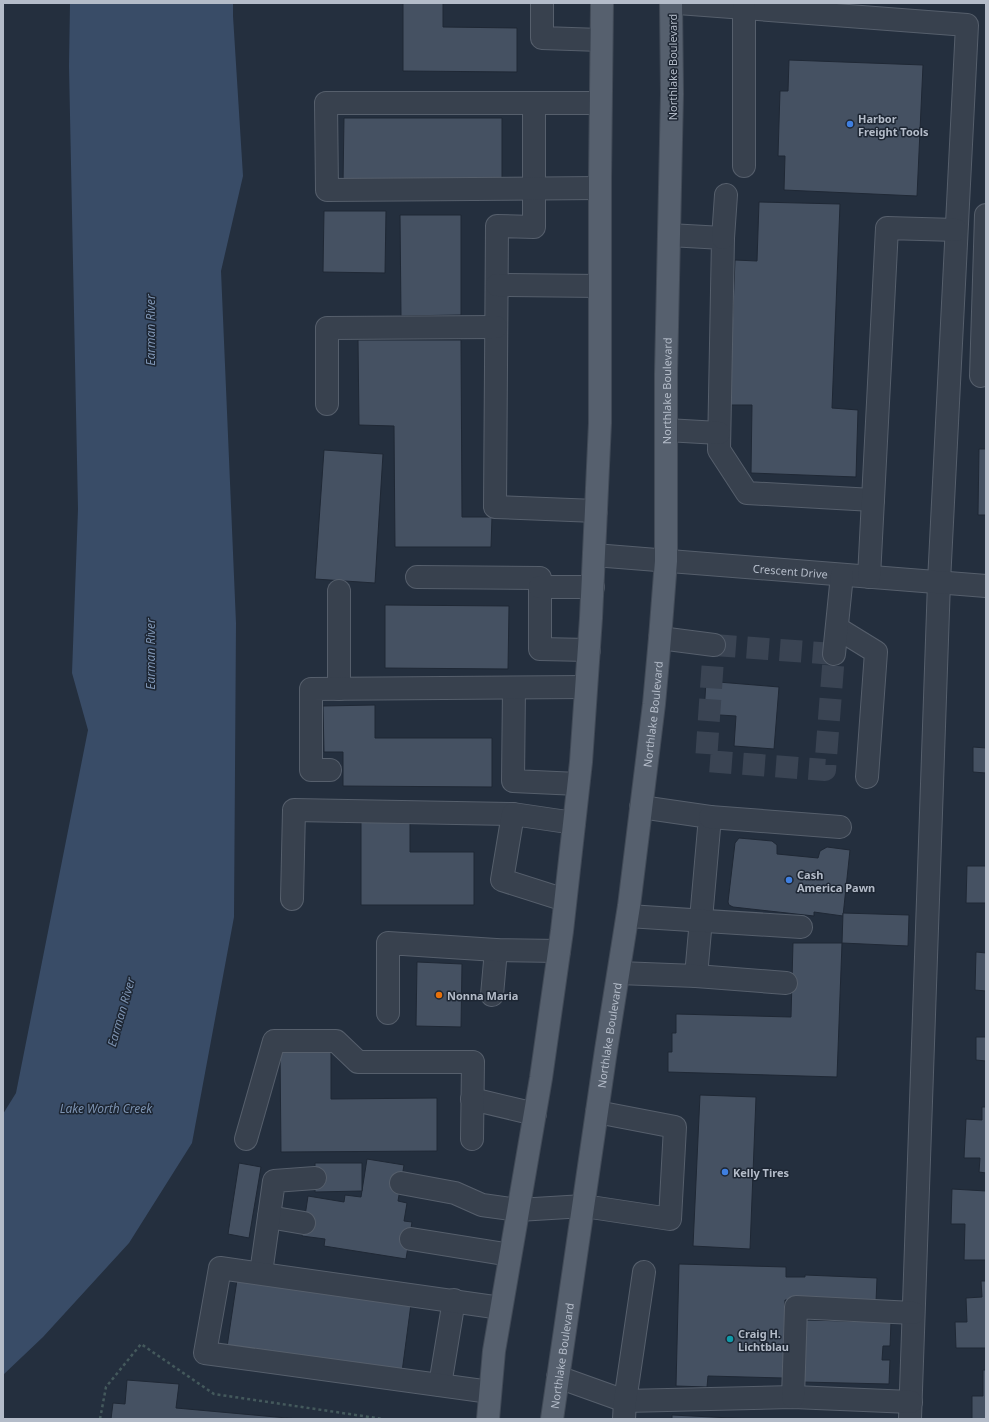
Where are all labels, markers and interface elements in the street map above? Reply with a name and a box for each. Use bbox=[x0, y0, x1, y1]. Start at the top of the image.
street label: Northlake Boulevard bbox=[665, 14, 680, 120]
place label: Harbor Freight Tools bbox=[858, 111, 929, 139]
marker: Harbor Freight Tools bbox=[845, 119, 855, 129]
water label: Earman River bbox=[142, 293, 159, 366]
street label: Northlake Boulevard bbox=[658, 337, 674, 444]
street label: Crescent Drive bbox=[752, 560, 828, 581]
water label: Earman River bbox=[142, 617, 159, 690]
street label: Northlake Boulevard bbox=[639, 660, 665, 768]
place label: Cash America Pawn bbox=[797, 867, 875, 895]
marker: Cash America Pawn bbox=[784, 875, 794, 885]
water label: Earman River bbox=[103, 974, 139, 1049]
street label: Northlake Boulevard bbox=[593, 981, 624, 1089]
place label: Nonna Maria bbox=[447, 988, 518, 1003]
marker: Nonna Maria bbox=[434, 990, 444, 1000]
water label: Lake Worth Creek bbox=[60, 1100, 153, 1117]
place label: Kelly Tires bbox=[733, 1165, 789, 1180]
marker: Kelly Tires bbox=[720, 1167, 730, 1177]
street label: Northlake Boulevard bbox=[546, 1302, 576, 1410]
place label: Craig H. Lichtblau bbox=[738, 1326, 789, 1354]
marker: Craig H. Lichtblau bbox=[725, 1334, 735, 1344]

